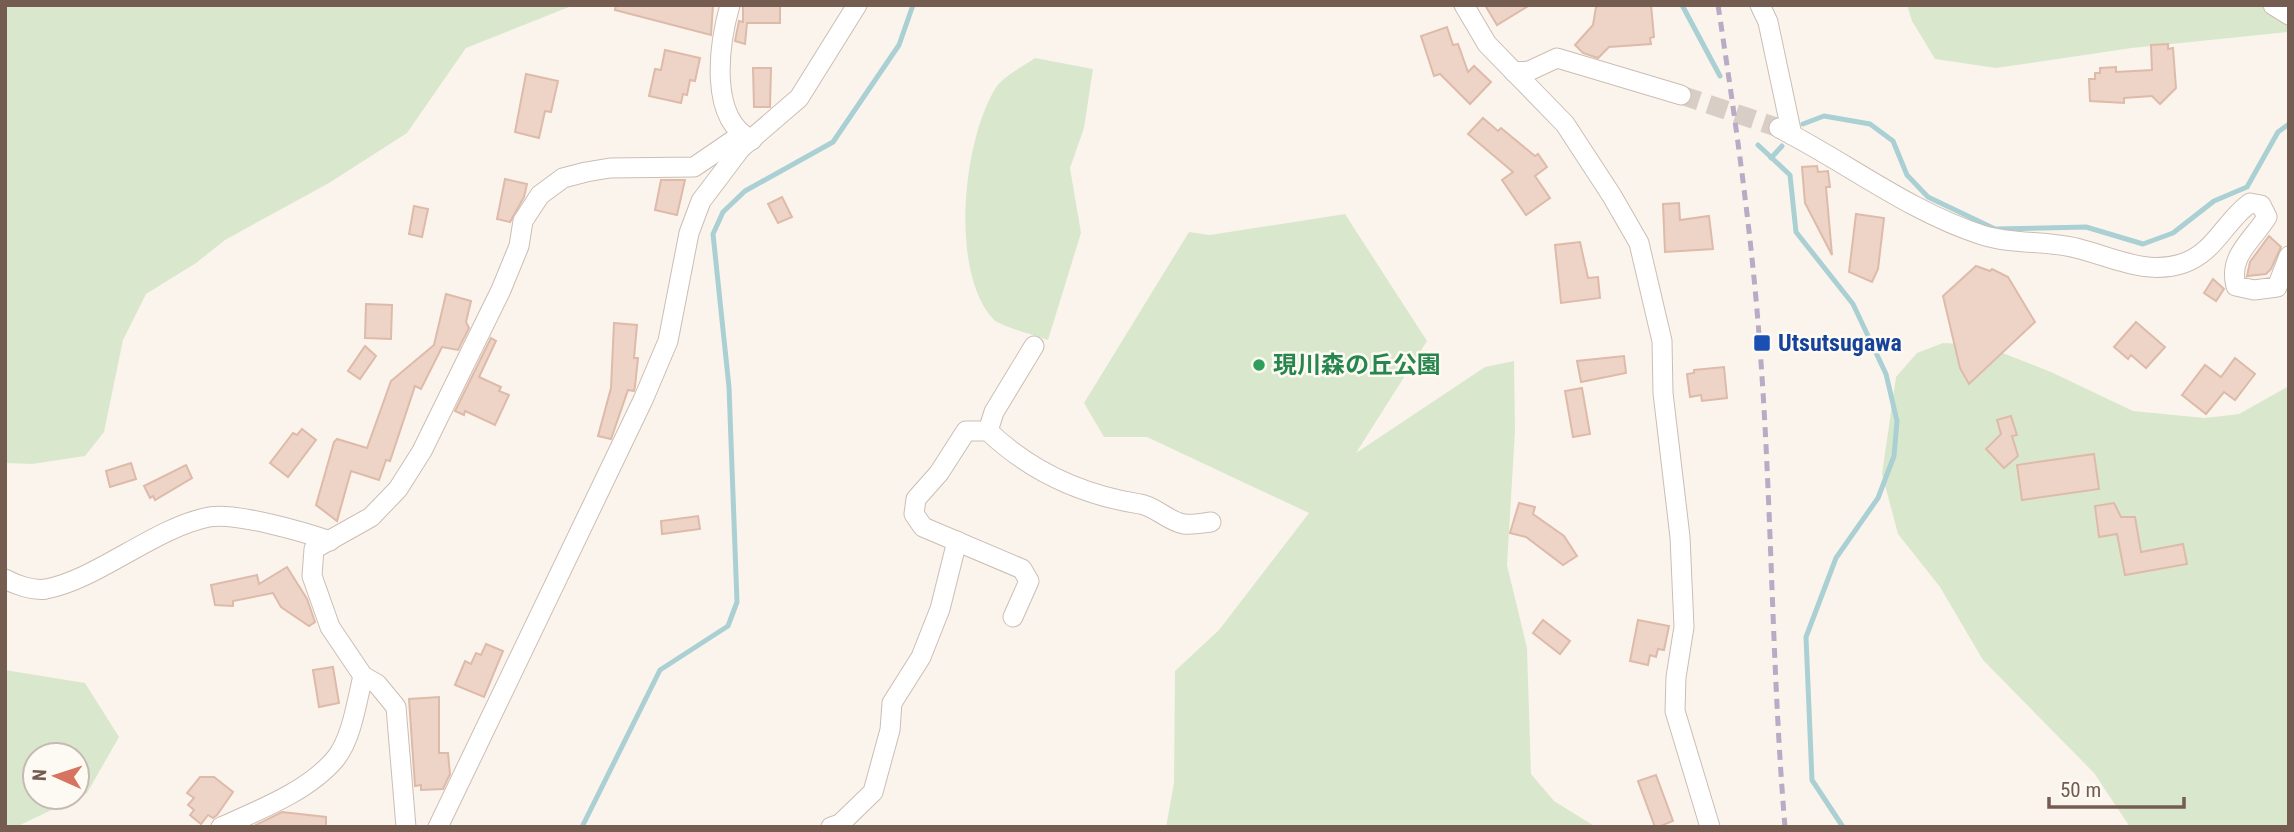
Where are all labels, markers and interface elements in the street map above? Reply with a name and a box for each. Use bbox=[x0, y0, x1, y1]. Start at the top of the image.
place label: Utsutsugawa bbox=[1778, 329, 1902, 357]
marker: Utsutsugawa bbox=[1752, 333, 1772, 353]
place label: 現川森の丘公園 bbox=[1273, 351, 1441, 379]
marker: 現川森の丘公園 bbox=[1251, 357, 1267, 373]
north arrow bbox=[21, 741, 91, 811]
scale bar bbox=[2049, 766, 2184, 810]
text: N bbox=[28, 769, 51, 782]
text: 50 m bbox=[2060, 778, 2101, 802]

